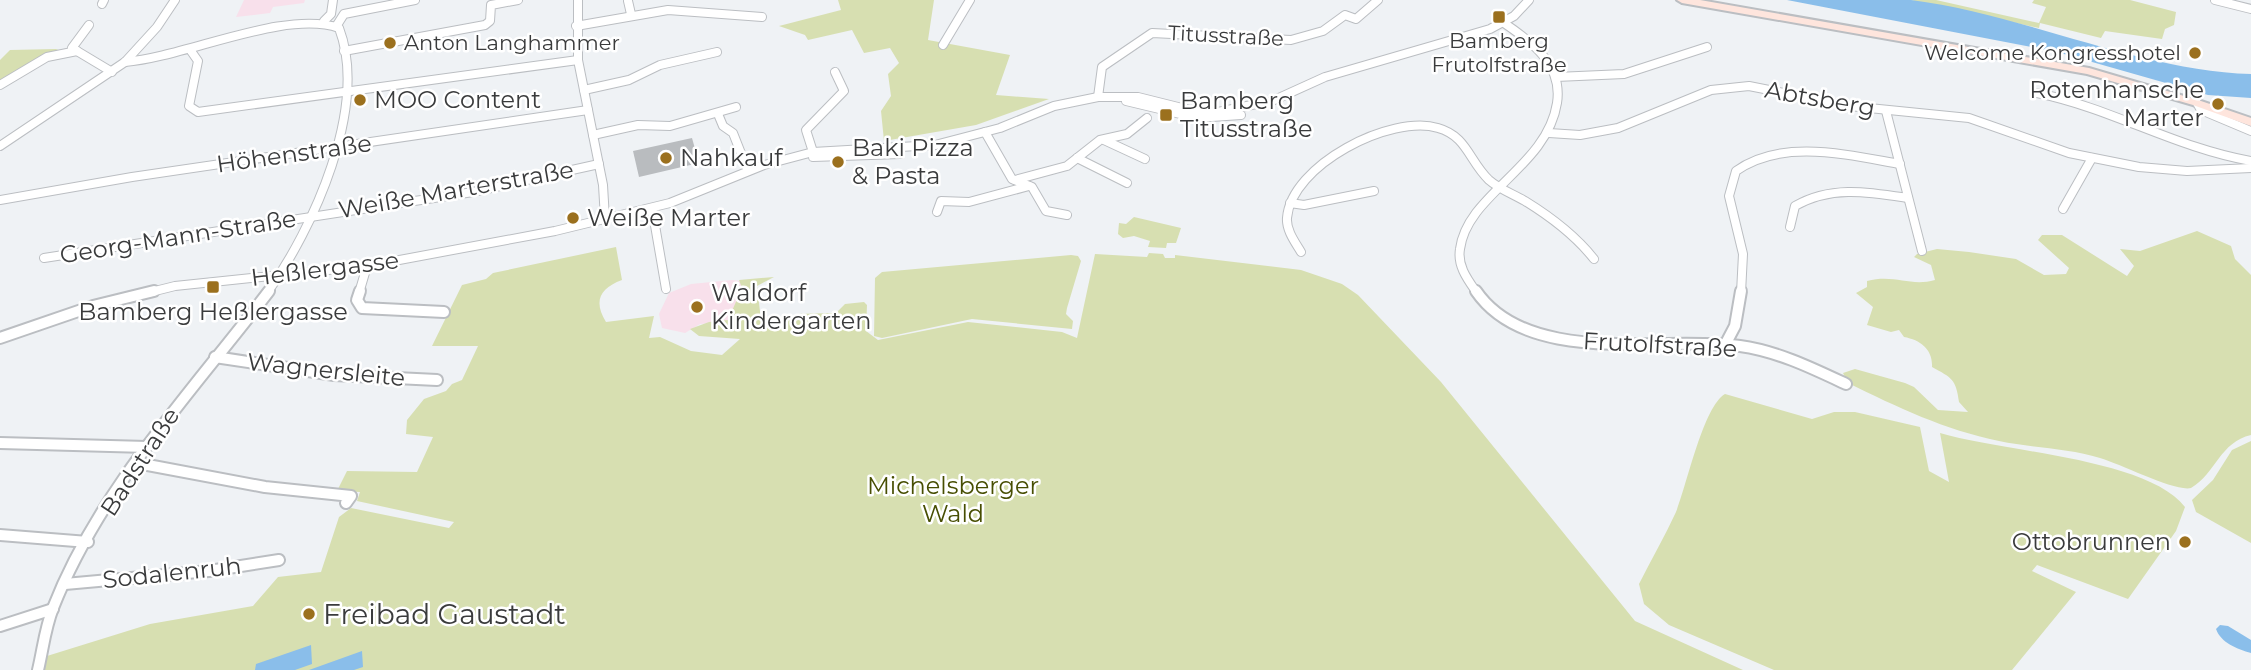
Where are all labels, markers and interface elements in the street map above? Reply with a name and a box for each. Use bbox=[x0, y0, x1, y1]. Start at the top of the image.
marker: Bamberg Frutolfstraße bbox=[1491, 9, 1507, 25]
street label: Titusstraße bbox=[1168, 20, 1285, 51]
place label: Bamberg Frutolfstraße bbox=[1431, 28, 1567, 77]
place label: Anton Langhammer bbox=[404, 30, 620, 55]
marker: Anton Langhammer bbox=[382, 35, 398, 51]
place label: Welcome Kongresshotel bbox=[1924, 40, 2181, 65]
marker: Welcome Kongresshotel bbox=[2187, 45, 2203, 61]
street label: Abtsberg bbox=[1763, 75, 1877, 122]
place label: Rotenhansche Marter bbox=[2029, 75, 2204, 132]
place label: MOO Content bbox=[374, 85, 541, 114]
place label: Bamberg Titusstraße bbox=[1180, 86, 1312, 143]
marker: MOO Content bbox=[352, 92, 368, 108]
marker: Rotenhansche Marter bbox=[2210, 96, 2226, 112]
marker: Bamberg Titusstraße bbox=[1158, 107, 1174, 123]
street label: Höhenstraße bbox=[215, 128, 373, 179]
place label: Baki Pizza & Pasta bbox=[852, 133, 974, 190]
place label: Nahkauf bbox=[680, 143, 783, 172]
marker: Nahkauf bbox=[658, 150, 674, 166]
marker: Baki Pizza & Pasta bbox=[830, 154, 846, 170]
street label: Weiße Marterstraße bbox=[336, 155, 576, 224]
street label: Georg-Mann-Straße bbox=[58, 203, 298, 270]
place label: Weiße Marter bbox=[587, 203, 751, 232]
marker: Weiße Marter bbox=[565, 210, 581, 226]
street label: Heßlergasse bbox=[249, 245, 401, 292]
place label: Waldorf Kindergarten bbox=[711, 278, 871, 335]
marker: Bamberg Heßlergasse bbox=[205, 279, 221, 295]
place label: Bamberg Heßlergasse bbox=[78, 297, 348, 326]
marker: Waldorf Kindergarten bbox=[689, 299, 705, 315]
street label: Frutolfstraße bbox=[1582, 326, 1738, 363]
street label: Wagnersleite bbox=[246, 347, 407, 392]
street label: Badstraße bbox=[94, 402, 185, 521]
park label: Michelsberger Wald bbox=[867, 471, 1039, 528]
place label: Ottobrunnen bbox=[2012, 527, 2171, 556]
marker: Ottobrunnen bbox=[2177, 534, 2193, 550]
street label: Sodalenruh bbox=[101, 551, 243, 594]
place label: Freibad Gaustadt bbox=[323, 597, 566, 631]
marker: Freibad Gaustadt bbox=[301, 606, 317, 622]

